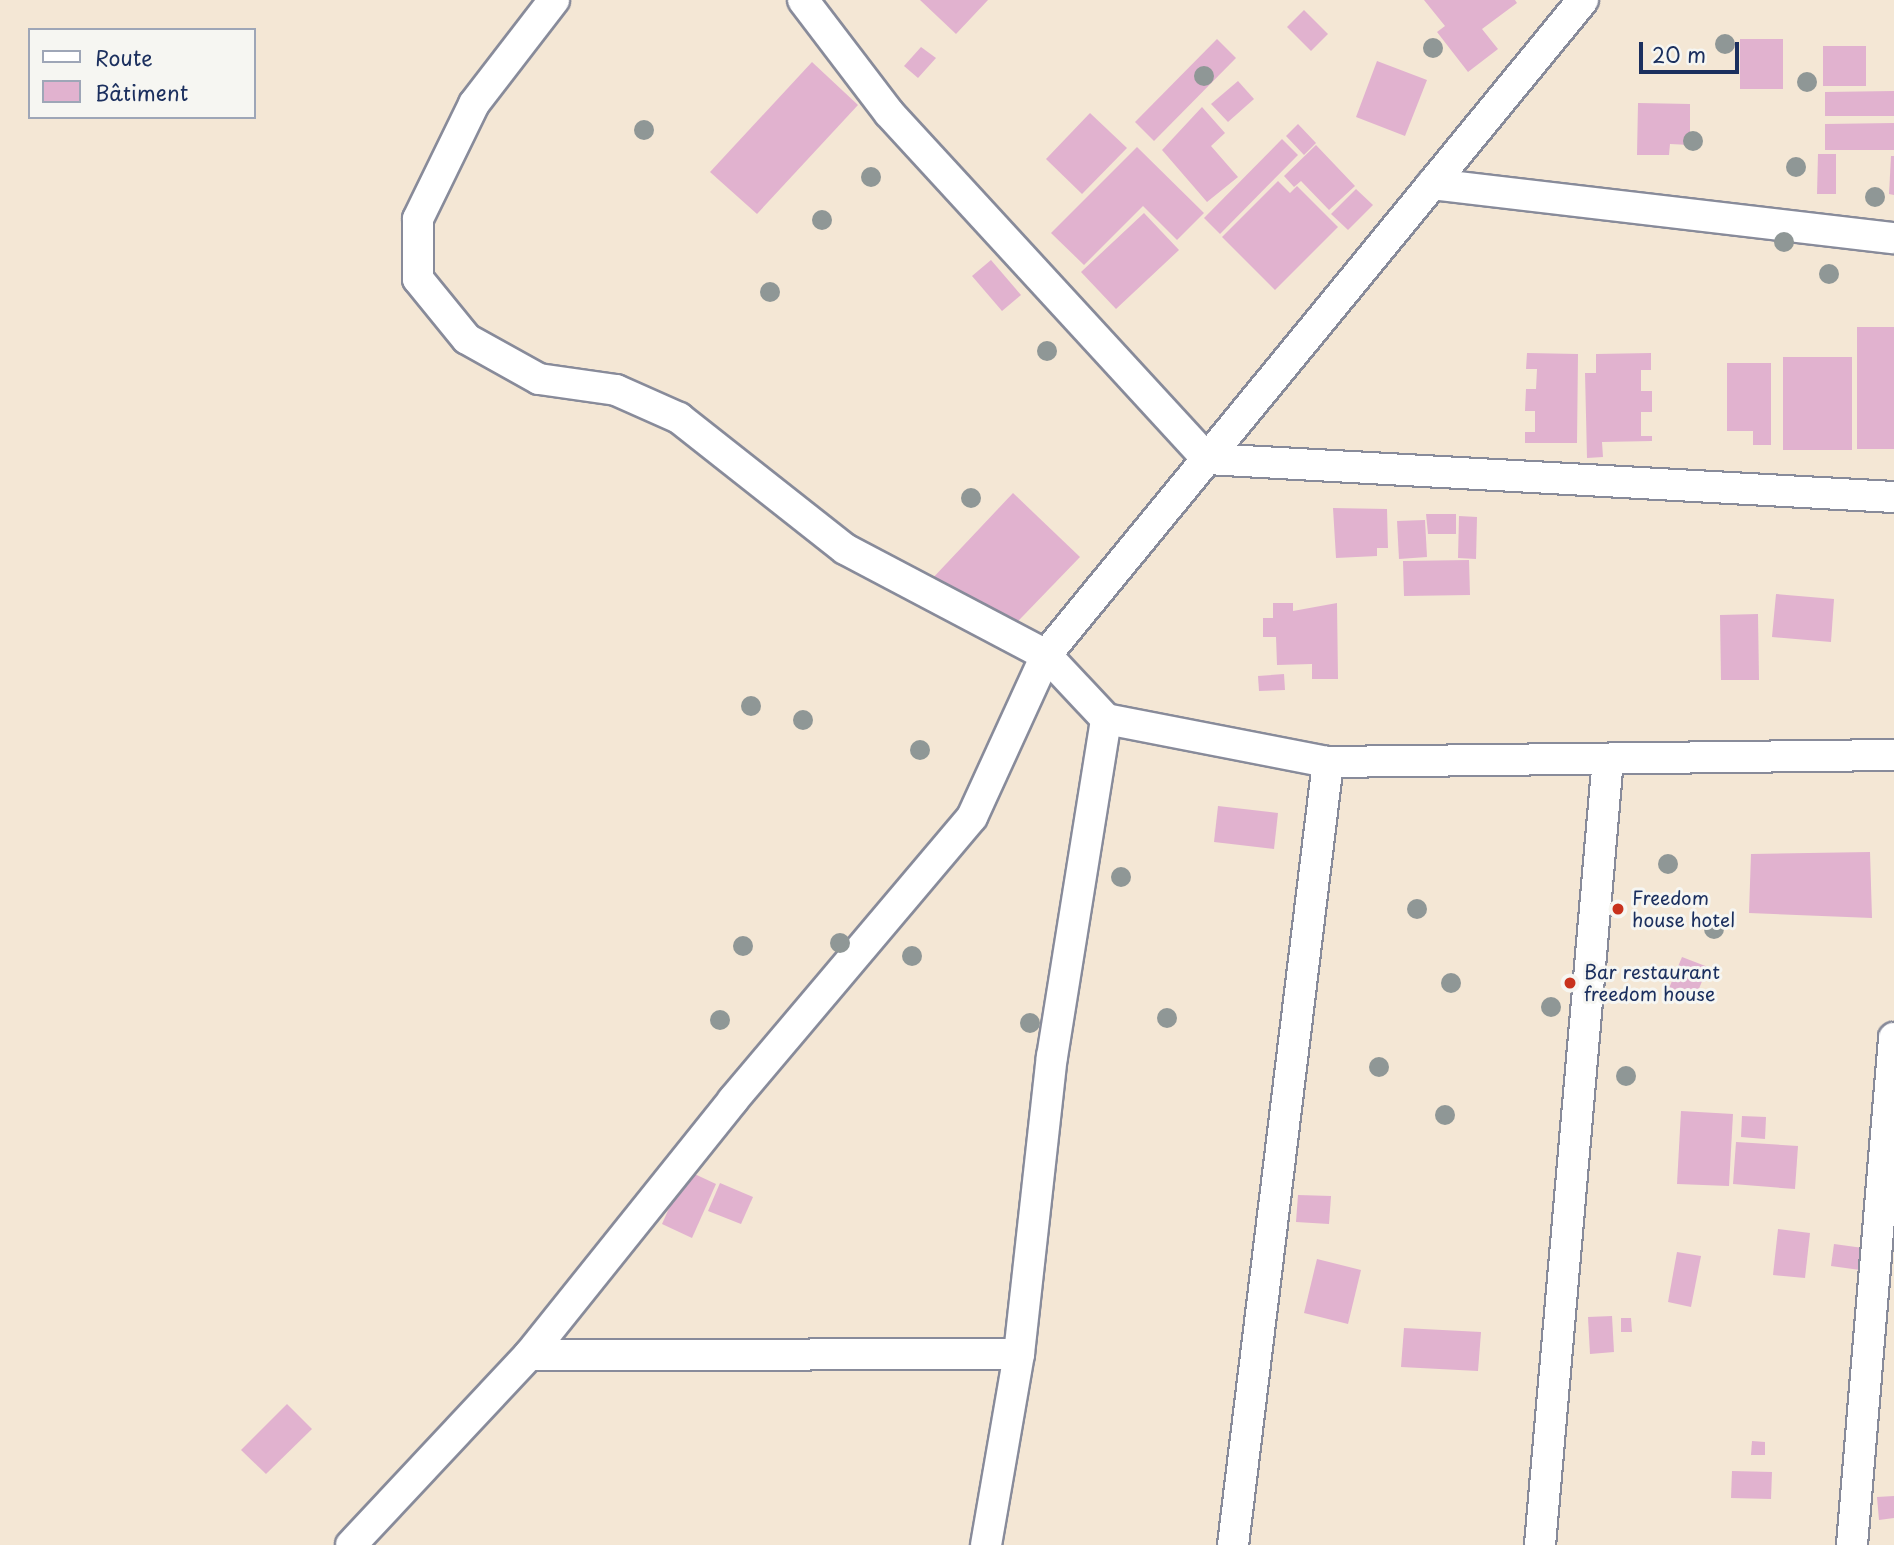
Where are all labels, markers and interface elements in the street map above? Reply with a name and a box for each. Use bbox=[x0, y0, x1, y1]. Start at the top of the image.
legend bbox=[28, 28, 256, 119]
scale bar bbox=[1642, 28, 1742, 72]
text: 20 m bbox=[1652, 38, 1706, 70]
text: Route bbox=[95, 41, 153, 73]
text: Bâtiment bbox=[95, 76, 188, 108]
place label: Freedom house hotel bbox=[1632, 887, 1735, 931]
marker: Freedom house hotel bbox=[1610, 901, 1626, 917]
place label: Bar restaurant freedom house bbox=[1584, 961, 1721, 1005]
marker: Bar restaurant freedom house bbox=[1562, 975, 1578, 991]

